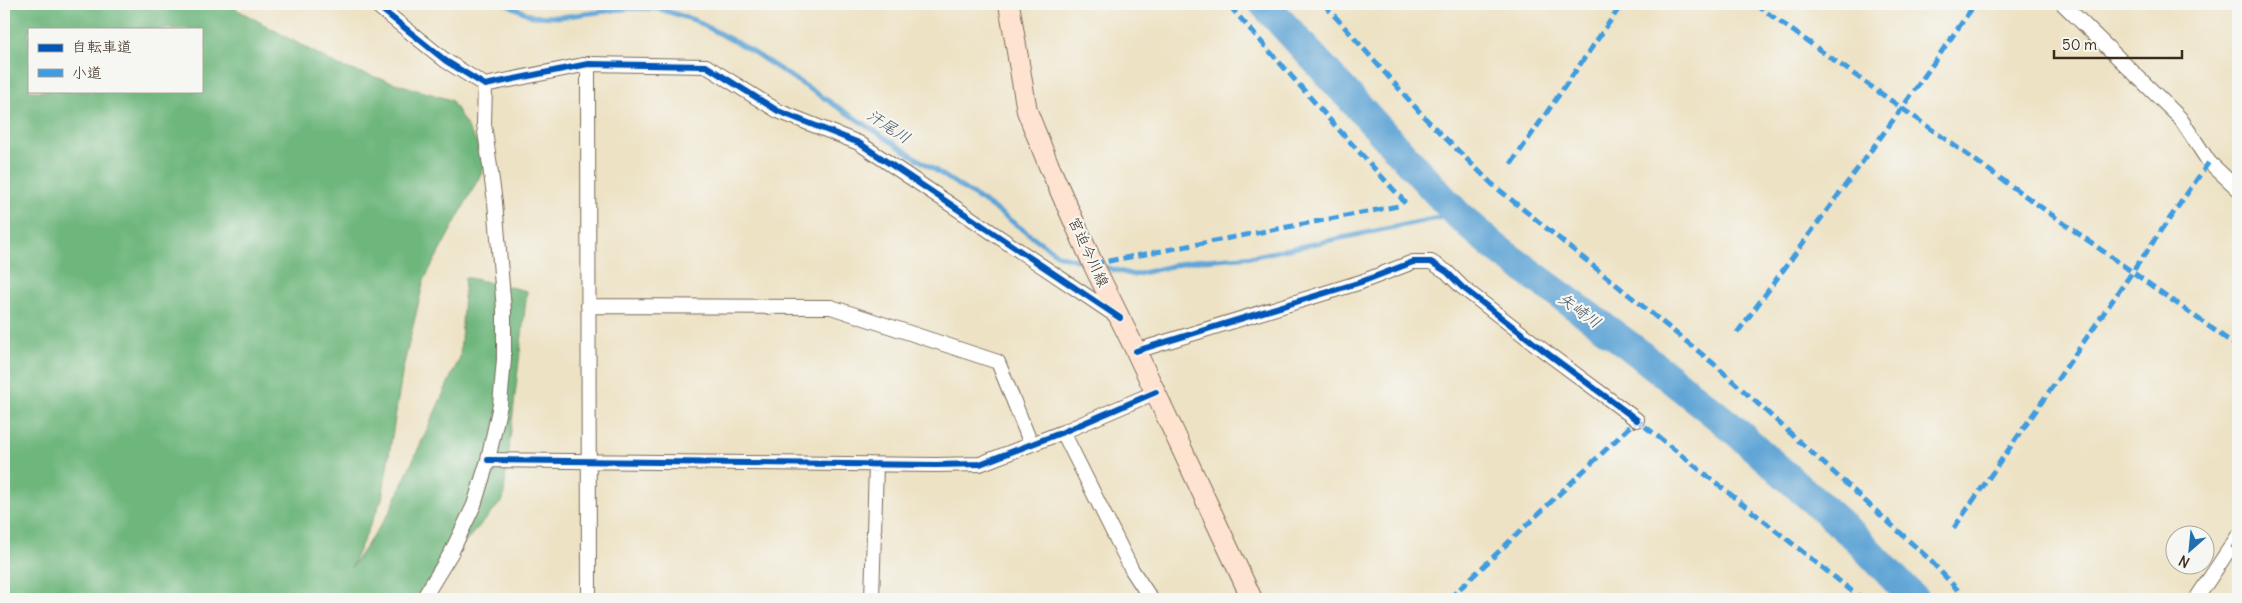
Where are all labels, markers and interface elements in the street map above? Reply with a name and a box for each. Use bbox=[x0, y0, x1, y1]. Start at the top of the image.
legend bbox=[28, 28, 202, 92]
scale bar bbox=[2054, 28, 2182, 60]
text: 50 m bbox=[2062, 35, 2097, 54]
text: 自転車道 bbox=[72, 37, 132, 56]
text: 小道 bbox=[72, 63, 102, 82]
water label: 汗尾川 bbox=[863, 105, 915, 147]
street label: 宮迫今川線 bbox=[1065, 214, 1113, 290]
water label: 矢崎川 bbox=[1555, 288, 1605, 332]
north arrow bbox=[2164, 526, 2214, 576]
text: N bbox=[2176, 551, 2192, 572]

